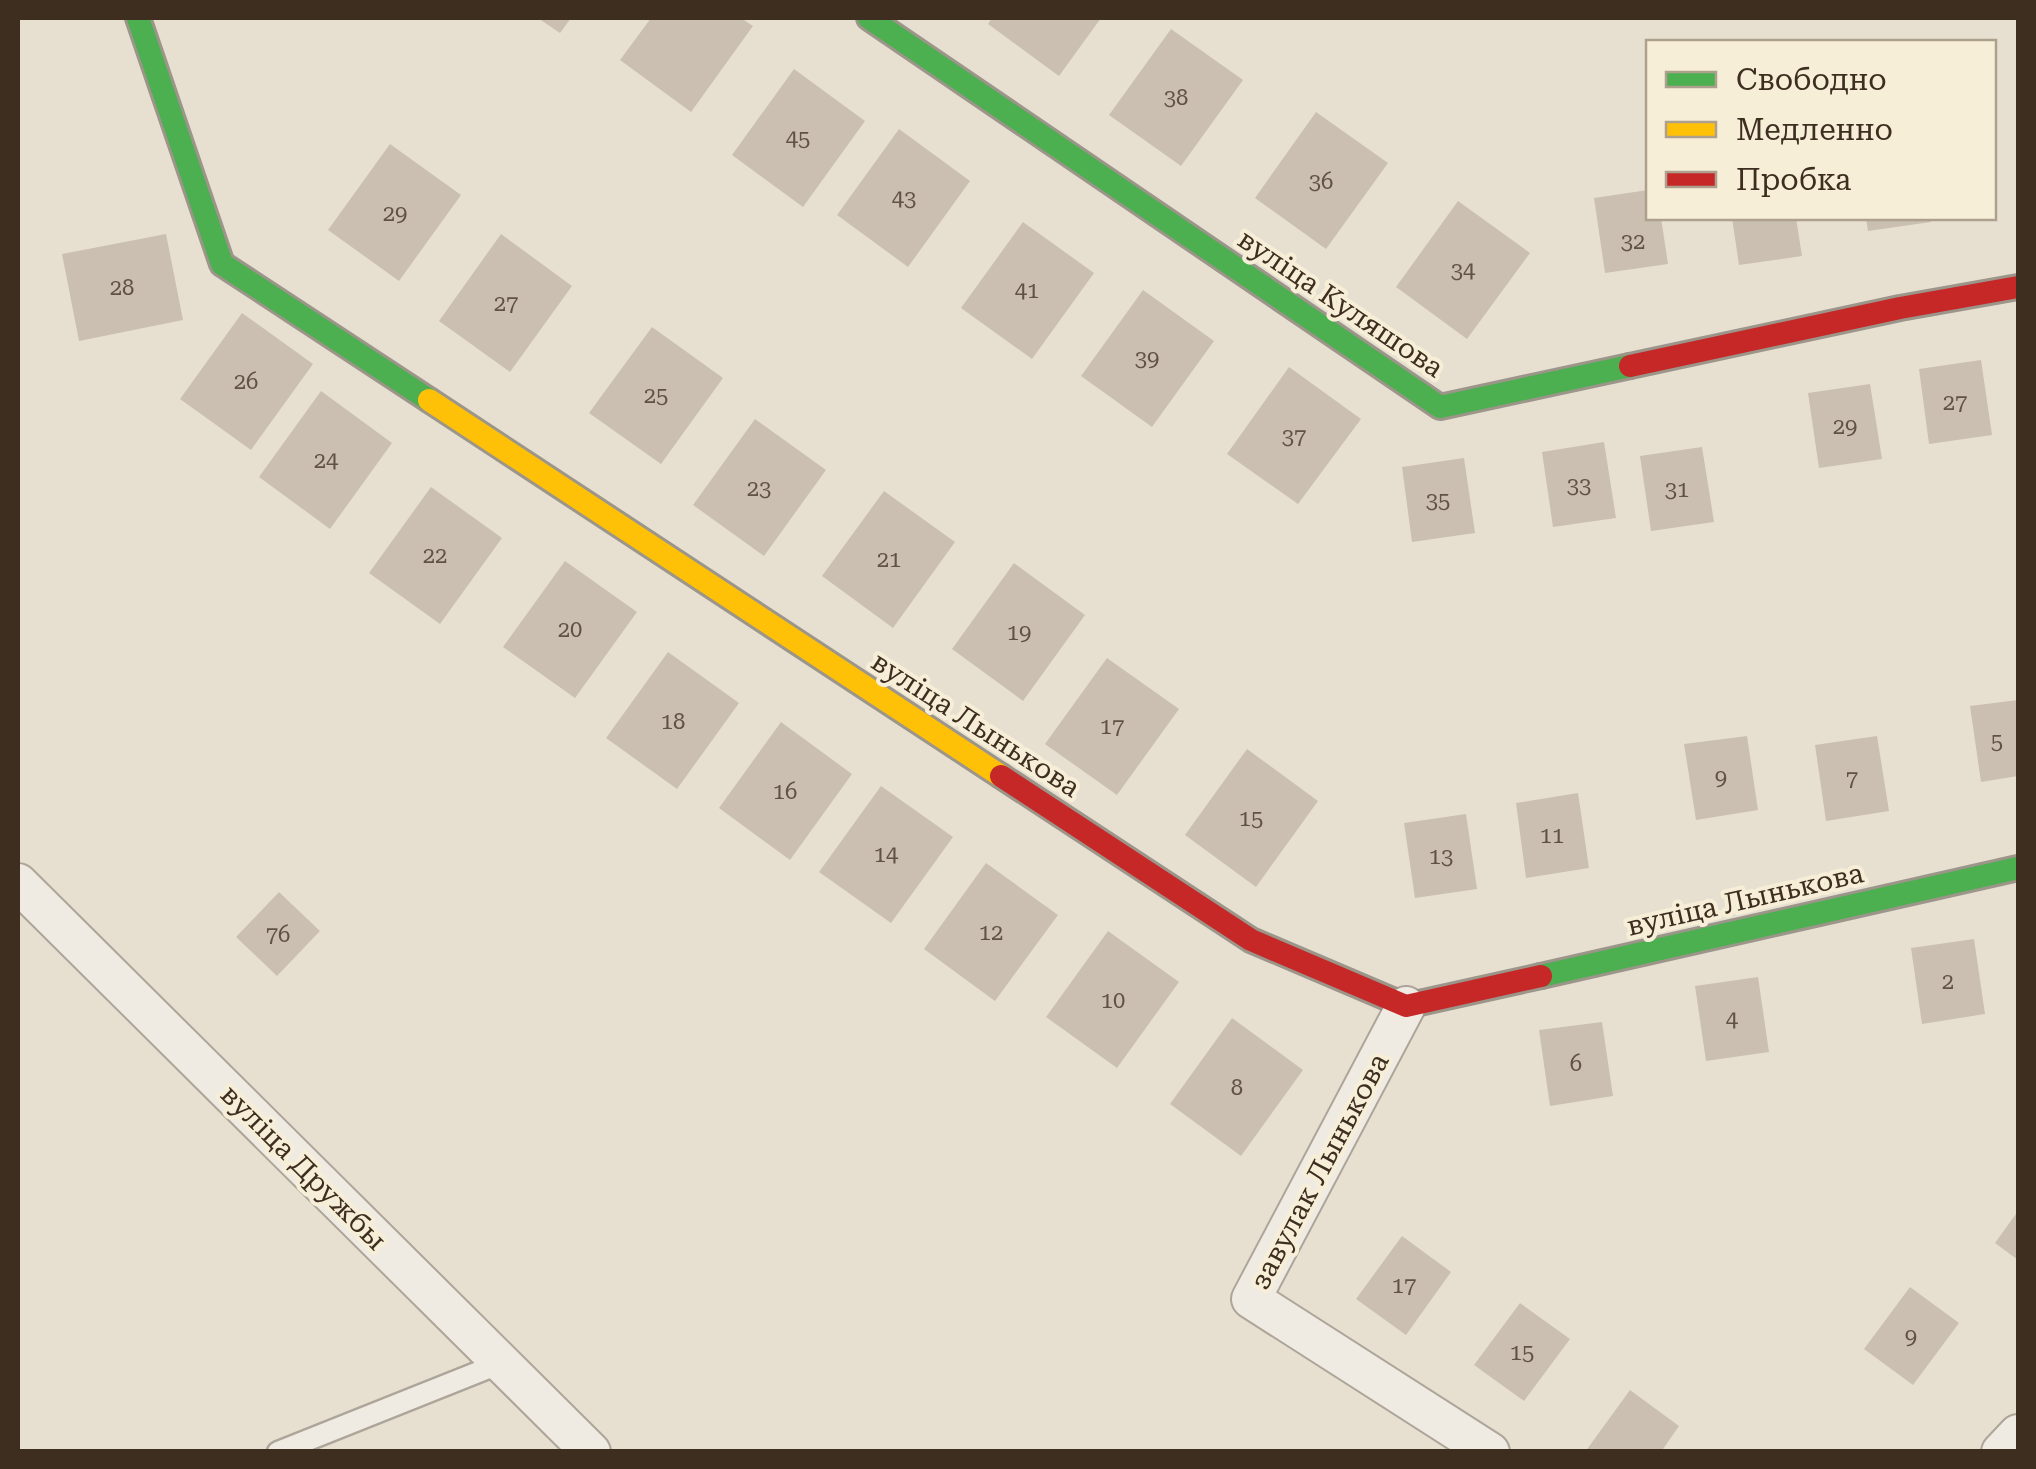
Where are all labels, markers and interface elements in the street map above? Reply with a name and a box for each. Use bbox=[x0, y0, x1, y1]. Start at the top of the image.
legend bbox=[1646, 40, 1996, 220]
text: Свободно bbox=[1736, 62, 1887, 97]
house number: 38 bbox=[1164, 85, 1188, 110]
text: Медленно bbox=[1736, 112, 1893, 147]
house number: 45 bbox=[786, 126, 810, 151]
text: Пробка bbox=[1736, 162, 1851, 197]
house number: 36 bbox=[1309, 169, 1333, 194]
house number: 43 bbox=[892, 186, 916, 211]
house number: 29 bbox=[383, 201, 407, 226]
street label: вуліца Куляшова bbox=[1232, 222, 1450, 384]
house number: 32 bbox=[1621, 229, 1645, 254]
house number: 34 bbox=[1451, 258, 1476, 283]
house number: 28 bbox=[110, 275, 134, 300]
house number: 41 bbox=[1015, 278, 1039, 303]
house number: 27 bbox=[494, 291, 518, 316]
house number: 39 bbox=[1135, 346, 1159, 371]
house number: 26 bbox=[234, 369, 258, 394]
house number: 25 bbox=[644, 383, 668, 408]
house number: 27 bbox=[1943, 390, 1967, 415]
house number: 29 bbox=[1833, 414, 1857, 439]
house number: 37 bbox=[1282, 424, 1306, 449]
house number: 24 bbox=[314, 448, 339, 473]
house number: 33 bbox=[1567, 473, 1591, 498]
house number: 23 bbox=[747, 476, 771, 501]
house number: 31 bbox=[1665, 477, 1689, 502]
house number: 35 bbox=[1426, 488, 1450, 513]
house number: 22 bbox=[423, 543, 447, 568]
house number: 21 bbox=[877, 547, 901, 572]
house number: 20 bbox=[558, 617, 582, 642]
house number: 19 bbox=[1007, 620, 1031, 645]
street label: вуліца Лынькова bbox=[865, 645, 1086, 804]
house number: 18 bbox=[661, 709, 685, 734]
house number: 17 bbox=[1100, 714, 1124, 739]
house number: 5 bbox=[1991, 729, 2003, 754]
house number: 9 bbox=[1715, 765, 1727, 790]
house number: 7 bbox=[1846, 766, 1858, 791]
house number: 16 bbox=[773, 779, 797, 804]
house number: 15 bbox=[1239, 806, 1263, 831]
house number: 11 bbox=[1540, 823, 1564, 848]
house number: 14 bbox=[874, 842, 899, 867]
house number: 13 bbox=[1429, 844, 1453, 869]
street label: вуліца Лынькова bbox=[1624, 856, 1867, 943]
house number: 12 bbox=[979, 920, 1003, 945]
house number: 76 bbox=[266, 922, 290, 947]
house number: 2 bbox=[1942, 969, 1954, 994]
house number: 10 bbox=[1101, 988, 1125, 1013]
house number: 4 bbox=[1726, 1007, 1739, 1032]
street label: завулак Лынькова bbox=[1243, 1048, 1396, 1295]
house number: 6 bbox=[1570, 1051, 1582, 1076]
house number: 8 bbox=[1231, 1075, 1243, 1100]
street label: вуліца Дружбы bbox=[214, 1078, 393, 1257]
house number: 17 bbox=[1392, 1273, 1416, 1298]
house number: 9 bbox=[1905, 1324, 1917, 1349]
house number: 15 bbox=[1510, 1340, 1534, 1365]

